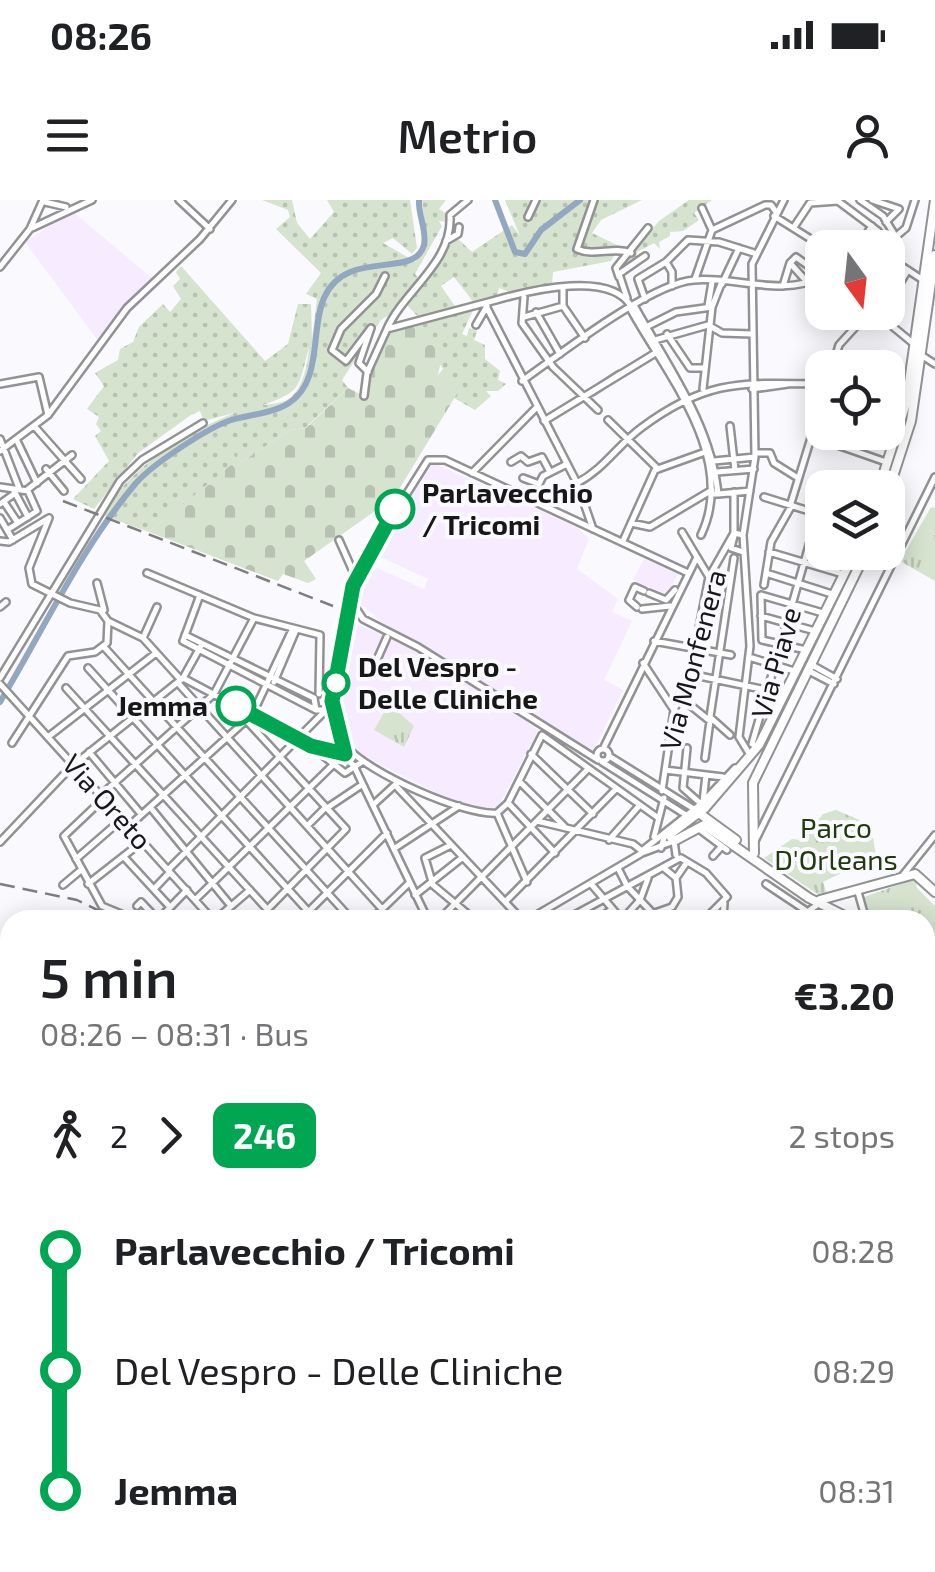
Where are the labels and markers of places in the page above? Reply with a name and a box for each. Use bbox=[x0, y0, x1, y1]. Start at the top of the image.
place label: Parlavecchio / Tricomi bbox=[422, 475, 593, 541]
marker: Parlavecchio / Tricomi bbox=[376, 490, 414, 528]
place label: Del Vespro - Delle Cliniche bbox=[358, 649, 538, 715]
marker: Del Vespro - Delle Cliniche bbox=[323, 670, 349, 696]
marker: Jemma bbox=[217, 687, 255, 725]
place label: Jemma bbox=[116, 688, 208, 722]

